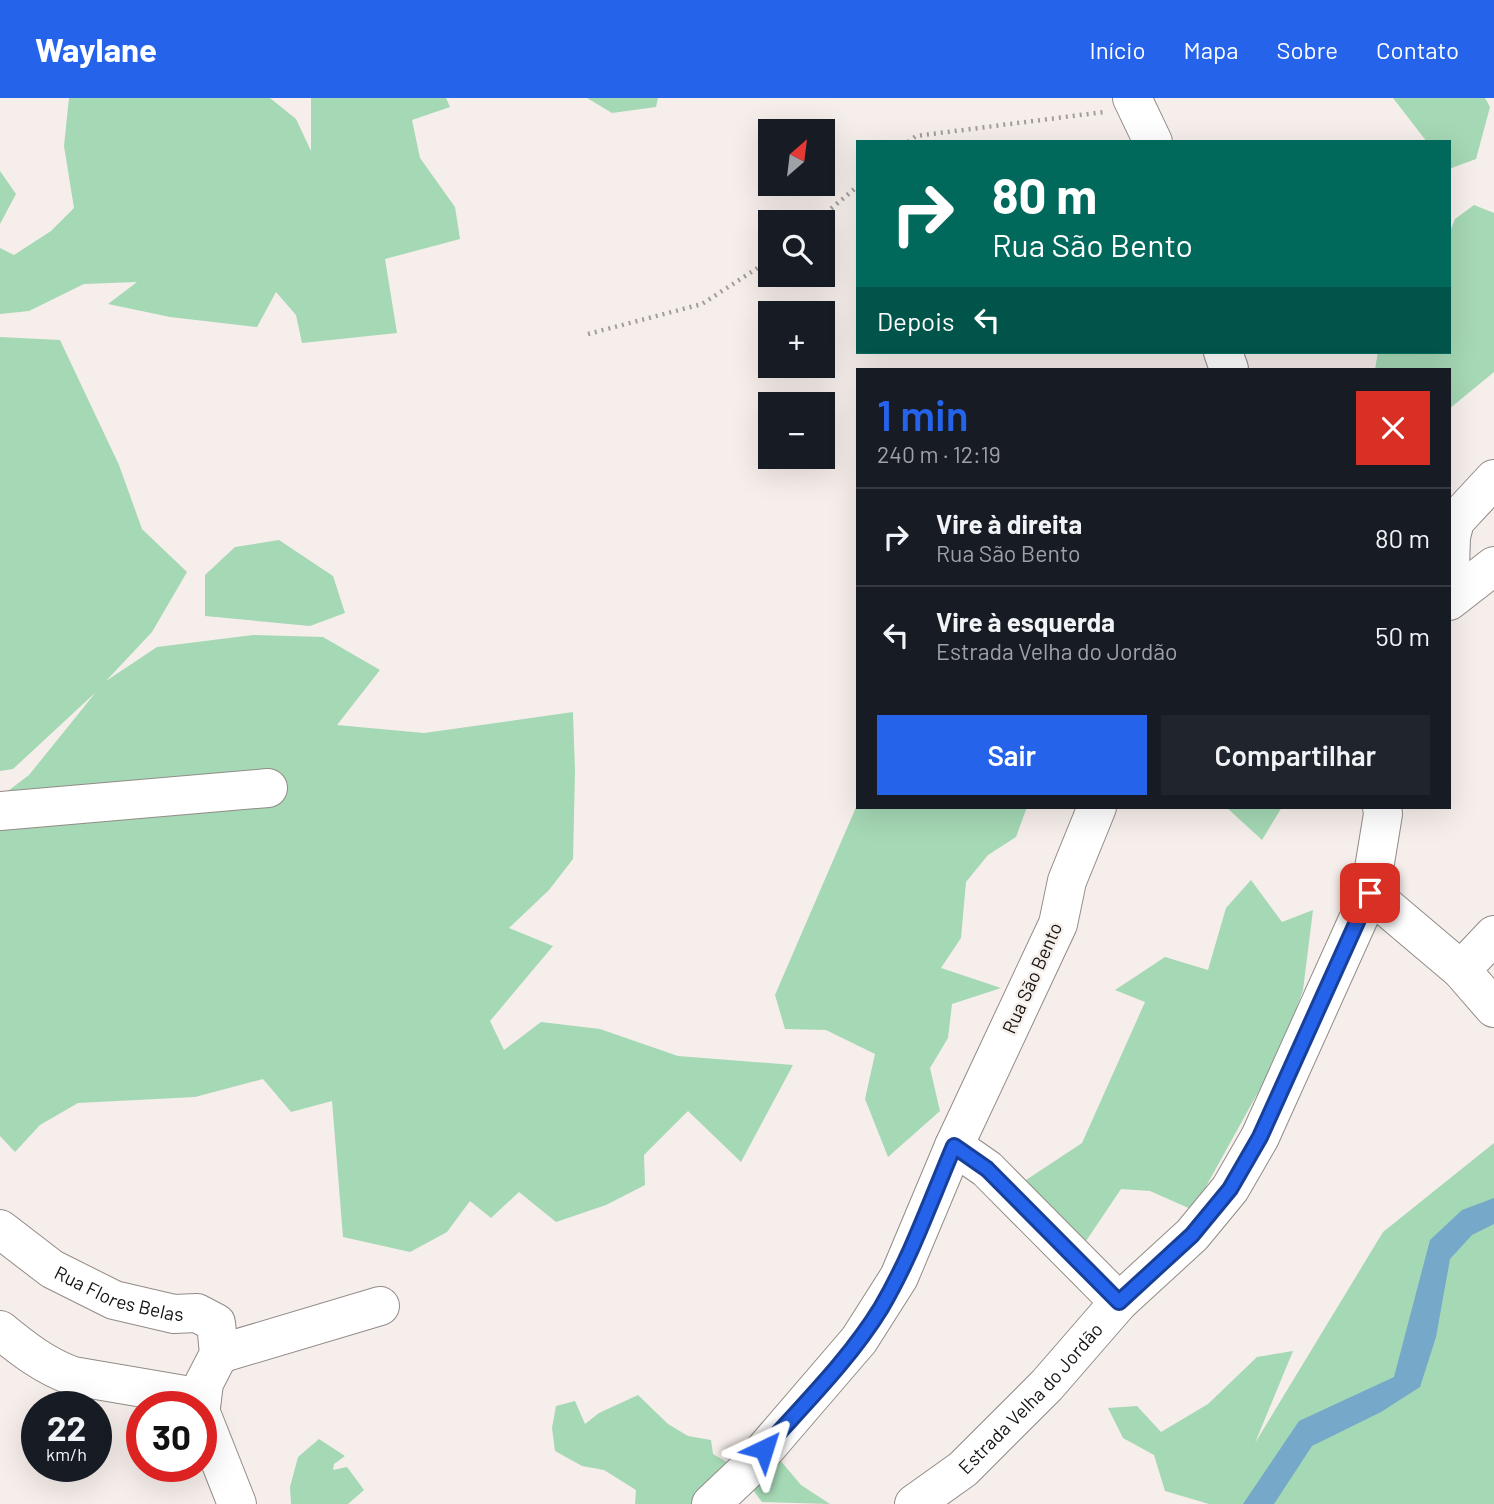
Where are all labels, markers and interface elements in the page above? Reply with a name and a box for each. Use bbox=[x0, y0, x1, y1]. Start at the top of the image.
text: Waylane bbox=[35, 29, 157, 69]
text: Início bbox=[1090, 35, 1146, 64]
text: Mapa bbox=[1184, 35, 1238, 64]
text: Sobre bbox=[1276, 35, 1338, 64]
text: Contato bbox=[1376, 35, 1459, 64]
north arrow bbox=[758, 119, 835, 196]
map controls bbox=[758, 119, 835, 469]
text: 80 m bbox=[992, 165, 1097, 224]
icon: right bbox=[877, 168, 968, 259]
button: search bbox=[758, 210, 835, 287]
text: Rua São Bento bbox=[992, 225, 1193, 263]
button: + bbox=[758, 301, 835, 378]
icon: left bbox=[968, 301, 1006, 339]
text: Depois bbox=[877, 305, 954, 336]
text: 1 min bbox=[877, 389, 969, 439]
button: close bbox=[1356, 391, 1430, 465]
button: − bbox=[758, 392, 835, 469]
text: 240 m · 12:19 bbox=[877, 440, 1001, 468]
text: Vire à direita bbox=[936, 508, 1082, 539]
icon: right bbox=[877, 518, 915, 556]
text: 80 m bbox=[1375, 522, 1430, 553]
text: Rua São Bento bbox=[936, 539, 1081, 567]
text: Vire à esquerda bbox=[936, 606, 1115, 637]
icon: left bbox=[877, 616, 915, 654]
text: 50 m bbox=[1375, 620, 1430, 651]
text: Estrada Velha do Jordão bbox=[936, 637, 1177, 665]
button: Sair bbox=[877, 715, 1147, 795]
button: Compartilhar bbox=[1161, 715, 1430, 795]
pin bbox=[1340, 863, 1400, 923]
icon: arrive bbox=[1351, 874, 1389, 912]
street label: Rua São Bento bbox=[997, 919, 1066, 1037]
street label: Rua Flores Belas bbox=[51, 1260, 184, 1325]
street label: Estrada Velha do Jordão bbox=[953, 1318, 1107, 1478]
speed limit sign: 30 bbox=[126, 1391, 217, 1482]
text: 22 bbox=[47, 1406, 86, 1448]
position arrow bbox=[727, 1412, 801, 1486]
text: km/h bbox=[46, 1443, 87, 1465]

